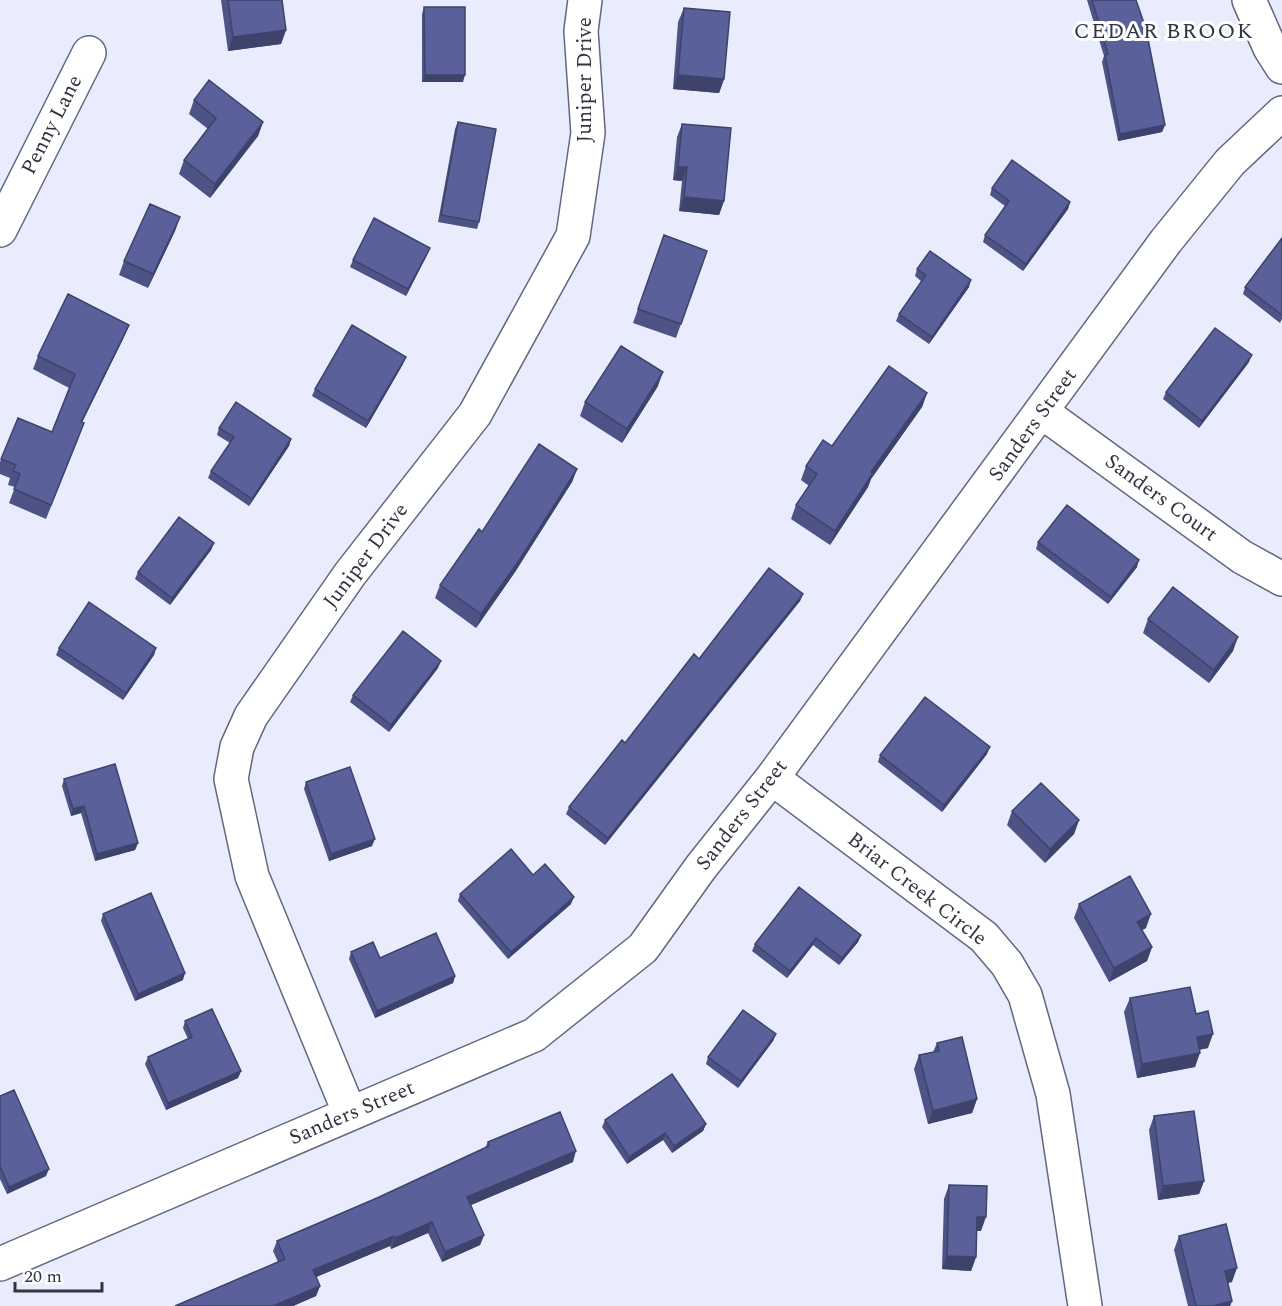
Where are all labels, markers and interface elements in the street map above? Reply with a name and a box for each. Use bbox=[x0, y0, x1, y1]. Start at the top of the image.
district label: CEDAR BROOK bbox=[1074, 15, 1254, 48]
street label: Juniper Drive bbox=[569, 17, 601, 143]
street label: Penny Lane bbox=[13, 69, 91, 181]
street label: Sanders Street bbox=[981, 361, 1085, 489]
street label: Sanders Court bbox=[1098, 446, 1224, 550]
street label: Juniper Drive bbox=[315, 496, 417, 616]
street label: Sanders Street bbox=[688, 752, 796, 878]
street label: Briar Creek Circle bbox=[840, 824, 994, 954]
street label: Sanders Street bbox=[284, 1072, 420, 1154]
scale bar bbox=[15, 1255, 102, 1293]
text: 20 m bbox=[24, 1263, 62, 1290]

